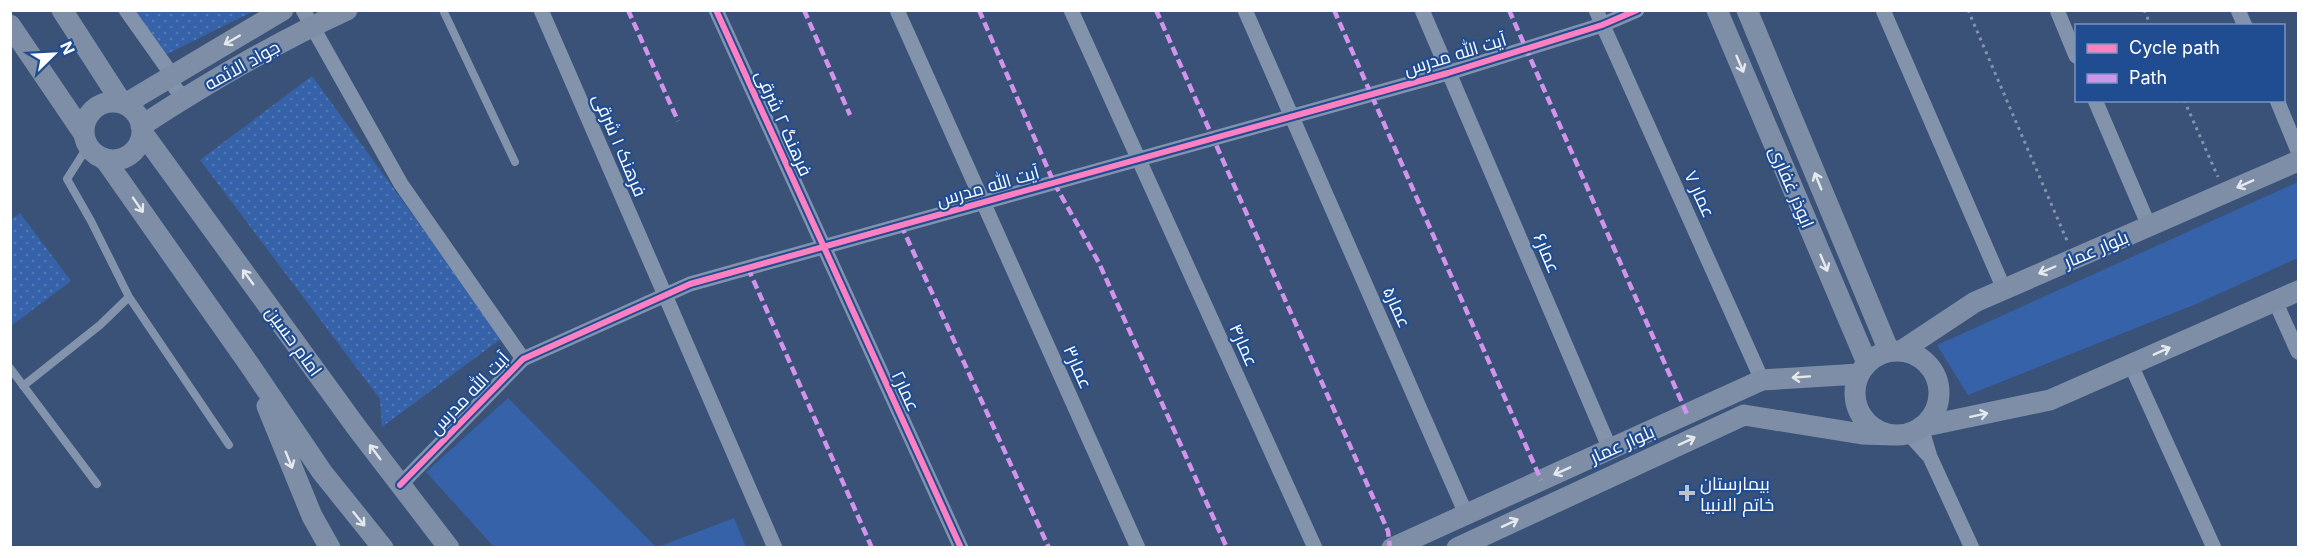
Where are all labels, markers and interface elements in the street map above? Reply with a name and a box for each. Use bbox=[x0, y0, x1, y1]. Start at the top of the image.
north arrow bbox=[24, 24, 84, 84]
legend bbox=[2075, 24, 2285, 102]
street label: آیت الله مدرس bbox=[1401, 27, 1509, 80]
one-way arrow bbox=[224, 34, 241, 46]
street label: جواد الائمه bbox=[201, 36, 284, 95]
text: Cycle path bbox=[2129, 37, 2220, 58]
text: N bbox=[56, 38, 79, 58]
one-way arrow bbox=[1735, 55, 1746, 73]
street label: فرهنگ ۲ شرقی bbox=[750, 67, 817, 180]
text: Path bbox=[2129, 67, 2167, 88]
street label: فرهنک ۱ شرقی bbox=[588, 90, 651, 200]
street label: ابوذر غفاری bbox=[1764, 143, 1819, 231]
street label: آیت الله مدرس bbox=[934, 160, 1042, 212]
street label: عمار ۷ bbox=[1679, 167, 1720, 221]
one-way arrow bbox=[1812, 172, 1823, 190]
one-way arrow bbox=[2236, 179, 2254, 190]
one-way arrow bbox=[131, 197, 144, 213]
street label: بلوار عمار bbox=[2060, 226, 2132, 273]
street label: عمار۶ bbox=[1528, 230, 1565, 277]
one-way arrow bbox=[1819, 254, 1830, 272]
one-way arrow bbox=[2038, 265, 2056, 276]
one-way arrow bbox=[241, 270, 254, 286]
street label: عمار۵ bbox=[1378, 283, 1415, 331]
street label: امام حسین bbox=[260, 302, 326, 381]
street label: عمار۴ bbox=[1224, 320, 1263, 370]
street label: عمار۳ bbox=[1058, 342, 1097, 392]
one-way arrow bbox=[2152, 345, 2170, 356]
street label: آیت الله مدرس bbox=[424, 347, 514, 439]
street label: عمار۲ bbox=[887, 367, 924, 415]
one-way arrow bbox=[1791, 372, 1811, 383]
one-way arrow bbox=[1968, 409, 1988, 420]
street label: بلوار عمار bbox=[1586, 421, 1658, 469]
one-way arrow bbox=[1678, 435, 1696, 447]
one-way arrow bbox=[368, 444, 381, 460]
one-way arrow bbox=[284, 450, 295, 469]
one-way arrow bbox=[1554, 465, 1572, 477]
place label: بیمارستان خاتم الانبیا bbox=[1700, 473, 1774, 517]
marker: بیمارستان خاتم الانبیا bbox=[1678, 484, 1696, 502]
one-way arrow bbox=[353, 510, 366, 526]
one-way arrow bbox=[1501, 517, 1519, 528]

